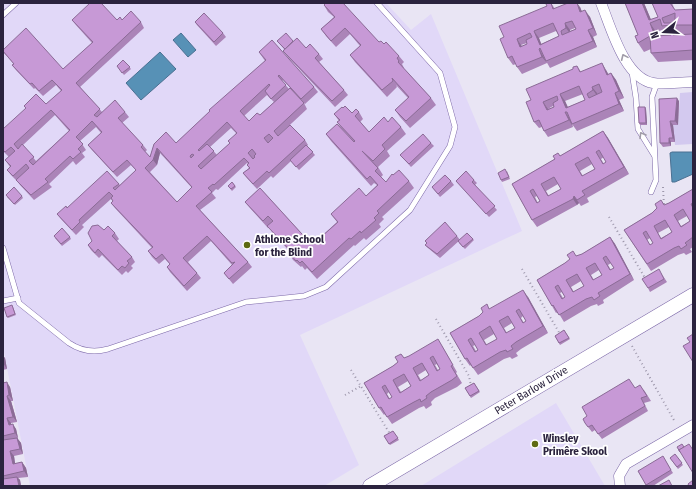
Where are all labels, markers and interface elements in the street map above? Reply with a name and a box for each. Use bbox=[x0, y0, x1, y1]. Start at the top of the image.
north arrow bbox=[644, 12, 684, 52]
text: N bbox=[648, 30, 662, 40]
one-way arrow bbox=[621, 53, 629, 61]
one-way arrow bbox=[639, 132, 646, 139]
place label: Athlone School for the Blind bbox=[254, 233, 325, 259]
marker: Athlone School for the Blind bbox=[242, 240, 252, 250]
street label: Peter Barlow Drive bbox=[492, 363, 570, 417]
place label: Winsley Primêre Skool bbox=[543, 432, 608, 458]
marker: Winsley Primêre Skool bbox=[530, 439, 540, 449]

